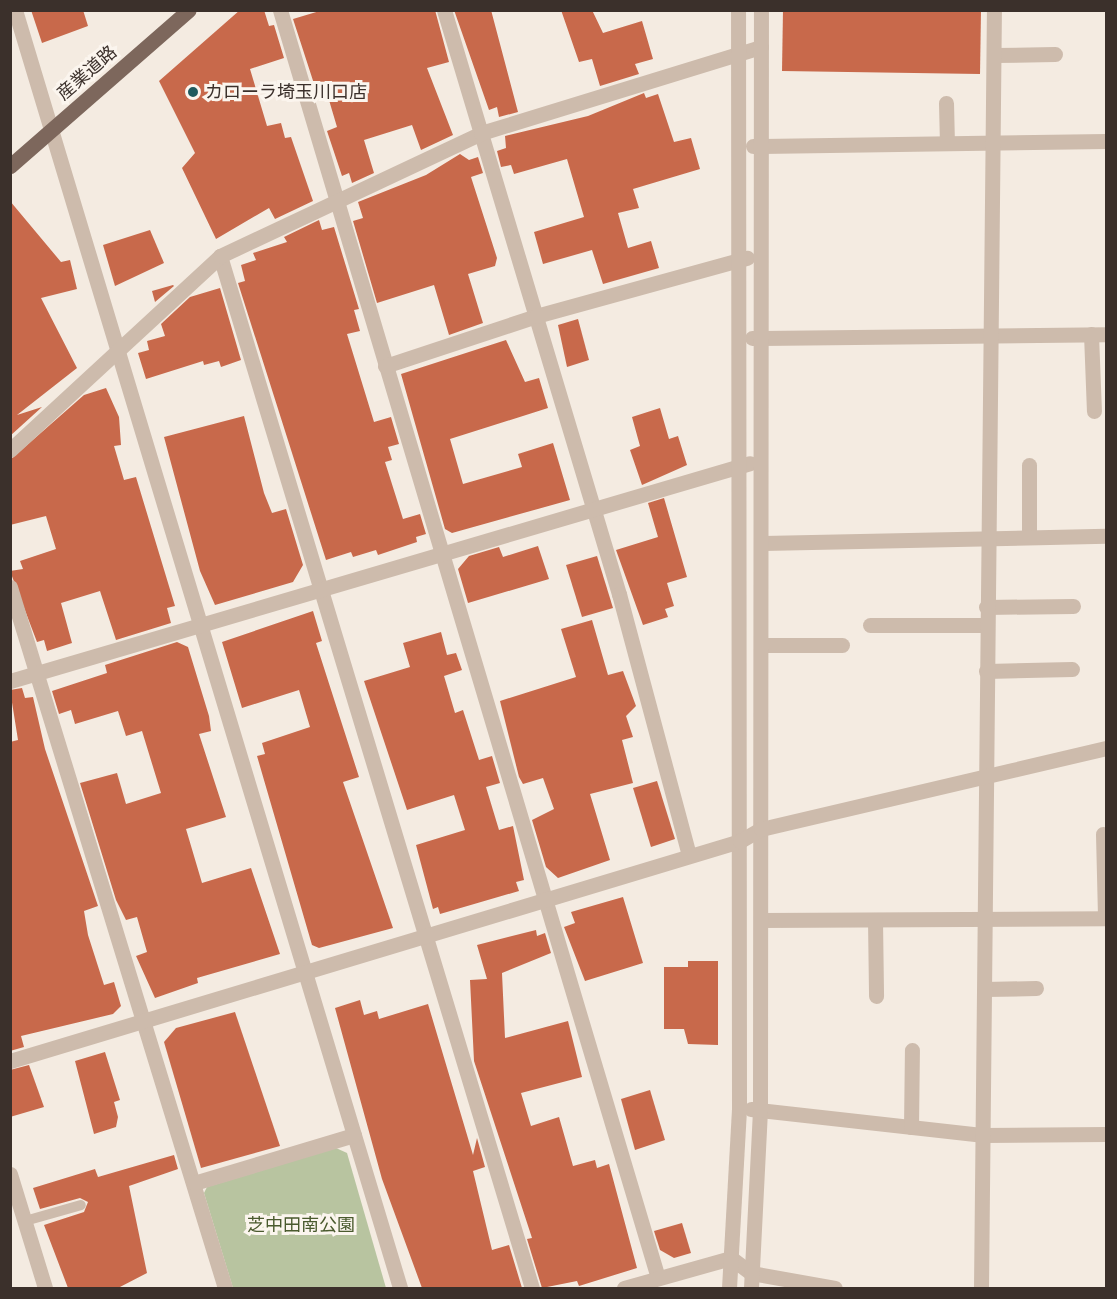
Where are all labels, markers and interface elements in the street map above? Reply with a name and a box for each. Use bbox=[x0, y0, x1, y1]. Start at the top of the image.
street label: 産業道路 bbox=[53, 41, 121, 105]
place label: カローラ埼玉川口店 bbox=[205, 81, 367, 103]
marker: カローラ埼玉川口店 bbox=[186, 85, 200, 99]
park label: 芝中田南公園 bbox=[247, 1214, 355, 1236]

